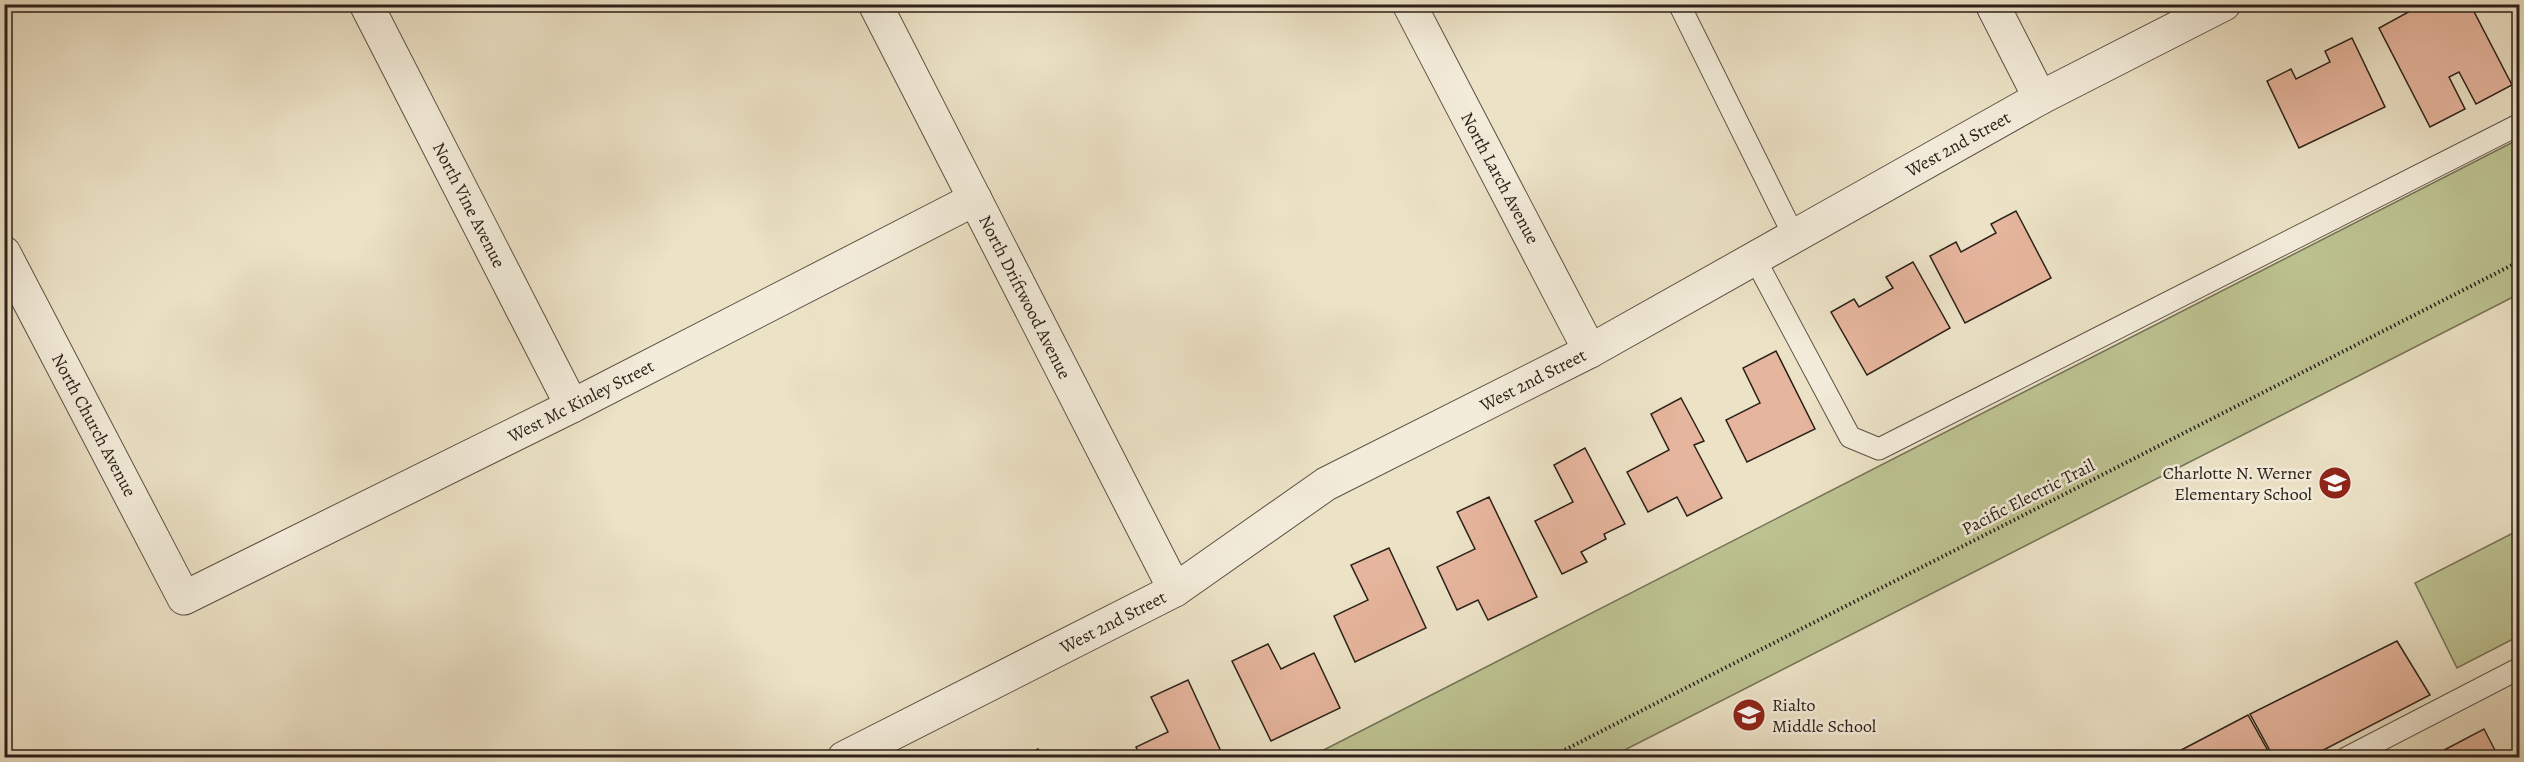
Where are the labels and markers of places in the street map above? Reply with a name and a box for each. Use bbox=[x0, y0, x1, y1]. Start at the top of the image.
place label: Charlotte N. Werner Elementary School bbox=[2163, 461, 2313, 506]
school or university icon: Charlotte N. Werner Elementary School bbox=[2317, 465, 2353, 501]
place label: Rialto Middle School bbox=[1772, 693, 1877, 738]
school or university icon: Rialto Middle School bbox=[1731, 697, 1767, 733]

